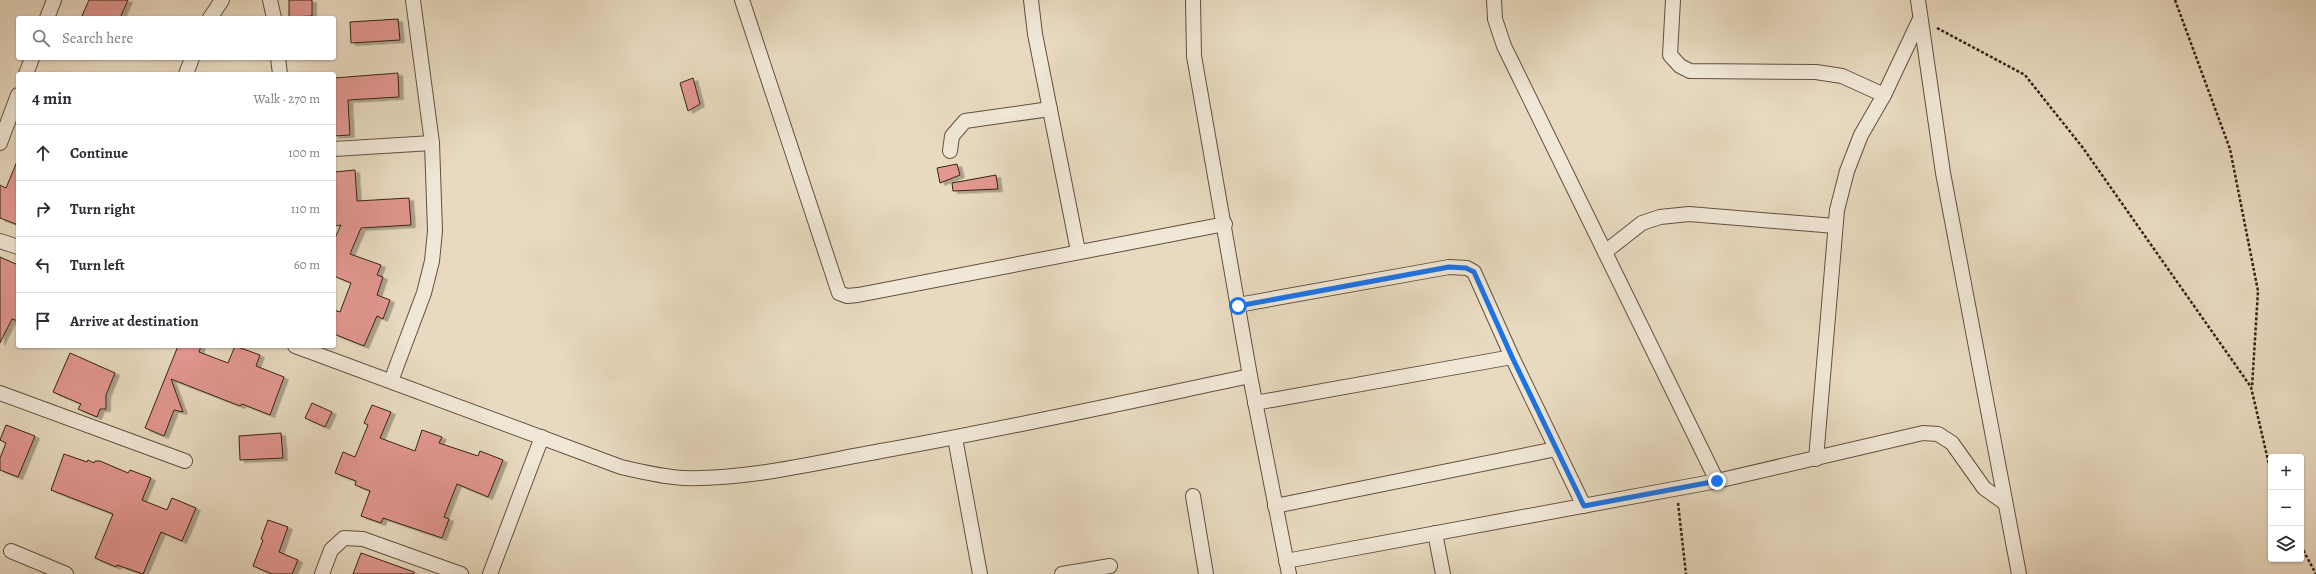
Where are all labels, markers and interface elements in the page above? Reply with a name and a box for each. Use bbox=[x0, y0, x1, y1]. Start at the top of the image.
search box bbox=[16, 16, 336, 60]
icon: search bbox=[30, 27, 52, 49]
text: Search here bbox=[62, 28, 133, 48]
text: 4 min bbox=[32, 87, 72, 110]
text: Walk · 270 m bbox=[254, 90, 320, 107]
icon: ahead bbox=[32, 142, 54, 164]
text: Continue bbox=[70, 143, 128, 163]
text: 100 m bbox=[288, 144, 320, 161]
icon: right bbox=[32, 198, 54, 220]
text: Turn right bbox=[70, 199, 135, 219]
text: 110 m bbox=[291, 200, 320, 217]
icon: left bbox=[32, 254, 54, 276]
text: Turn left bbox=[70, 255, 125, 275]
text: 60 m bbox=[294, 256, 320, 273]
route start bbox=[1229, 297, 1247, 315]
icon: arrive bbox=[32, 310, 54, 332]
text: Arrive at destination bbox=[70, 311, 199, 331]
map controls bbox=[2268, 454, 2304, 562]
button: + bbox=[2268, 454, 2304, 490]
route end bbox=[1708, 472, 1726, 490]
button: − bbox=[2268, 490, 2304, 526]
button: layers bbox=[2268, 526, 2304, 562]

